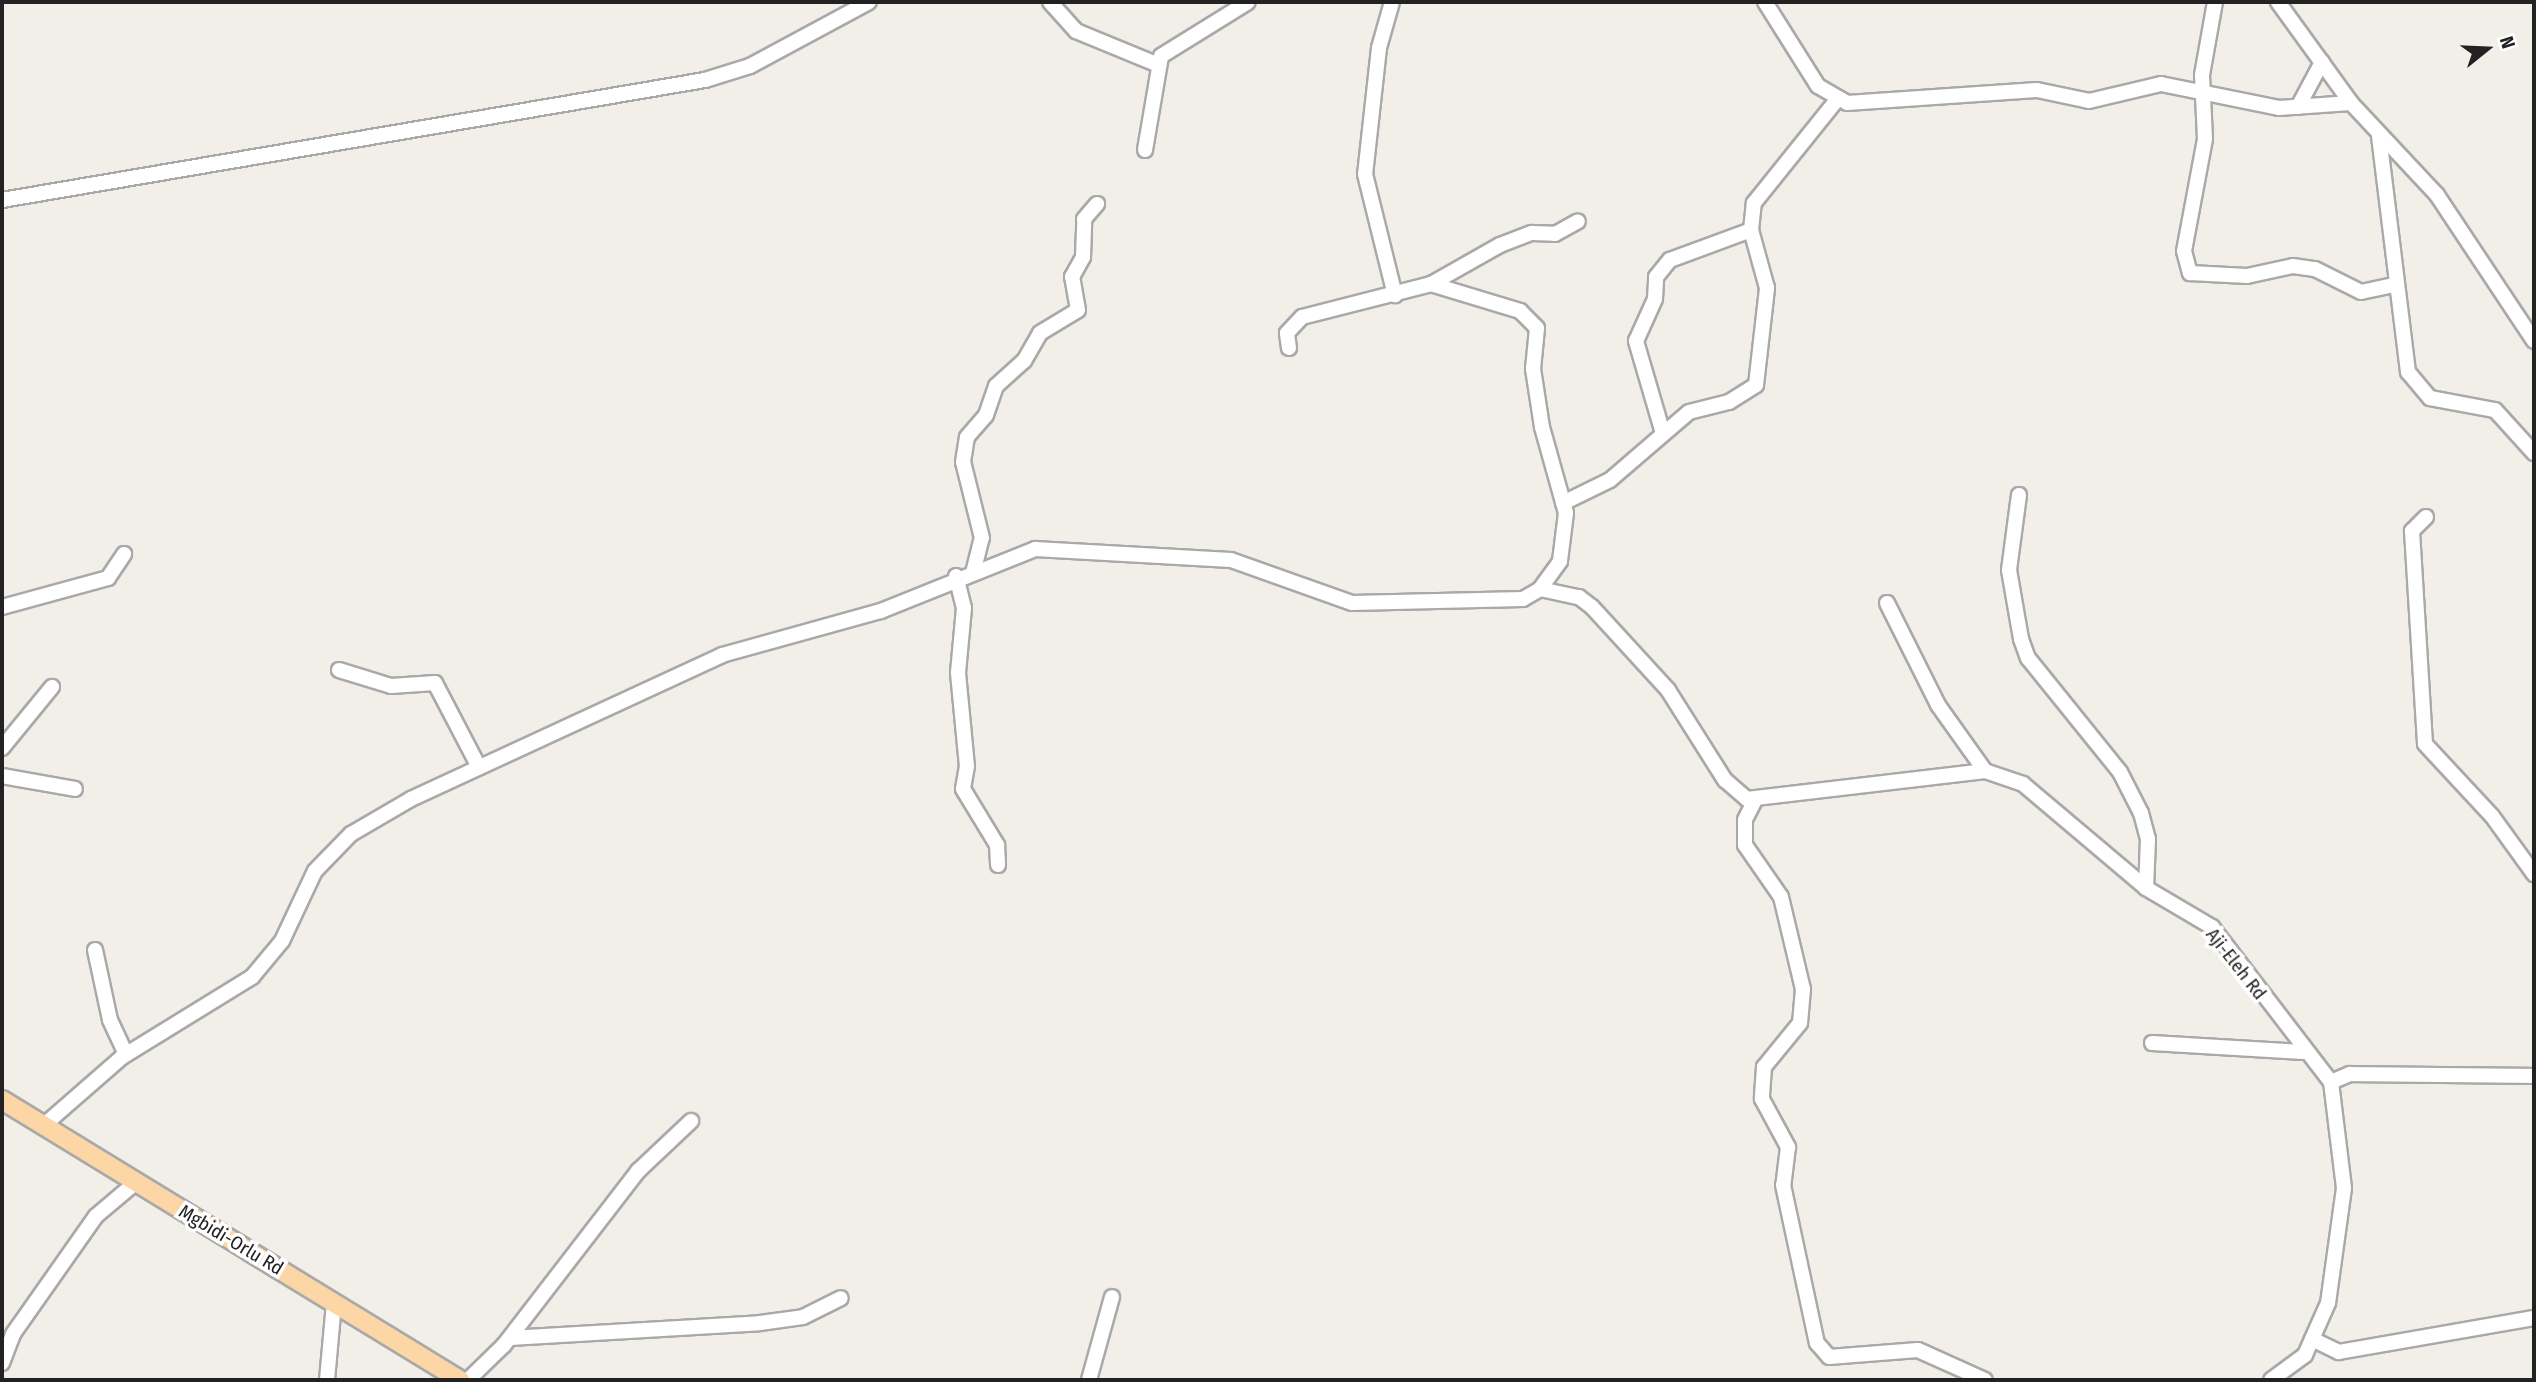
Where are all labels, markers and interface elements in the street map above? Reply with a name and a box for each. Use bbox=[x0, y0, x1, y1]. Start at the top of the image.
north arrow bbox=[2452, 14, 2522, 84]
text: N bbox=[2495, 33, 2520, 51]
street label: Aji-Eleh Rd bbox=[2201, 924, 2271, 1004]
street label: Mgbidi-Orlu Rd bbox=[175, 1200, 287, 1280]

